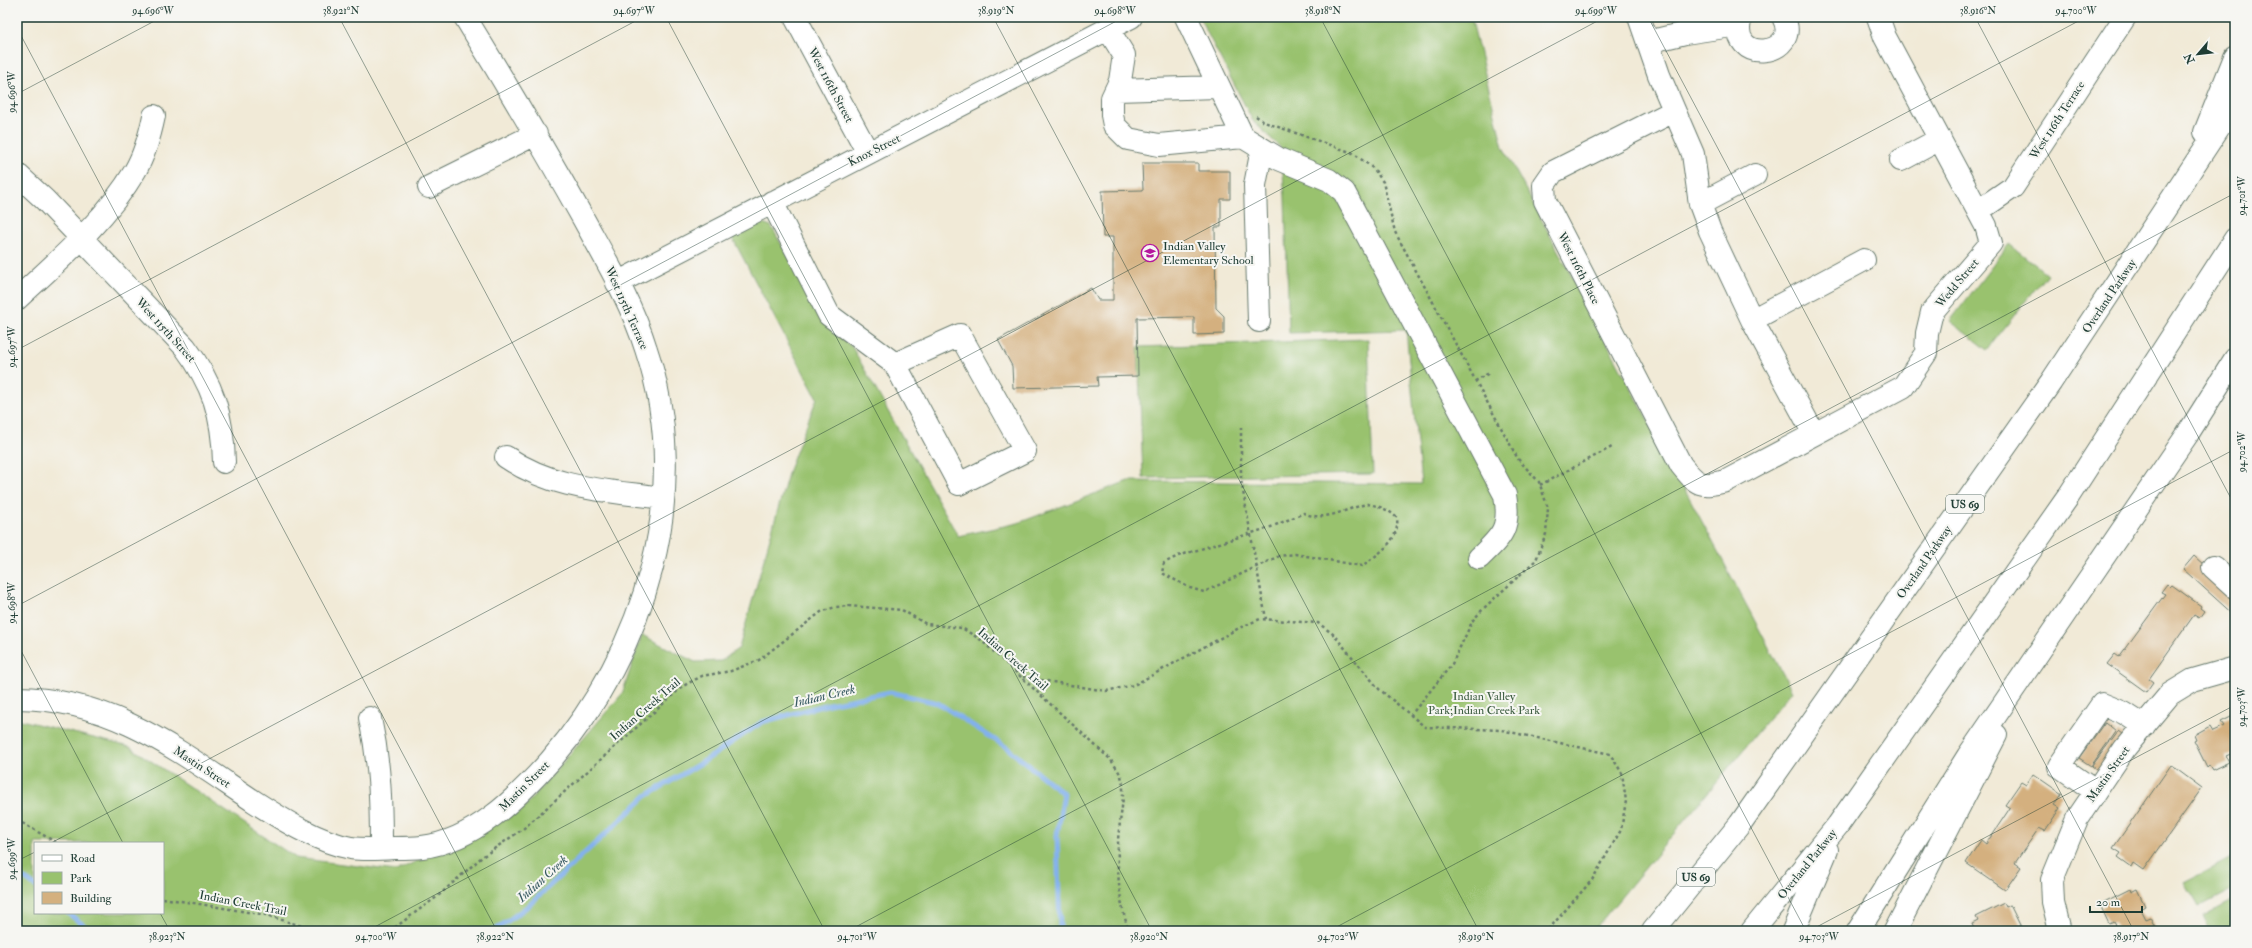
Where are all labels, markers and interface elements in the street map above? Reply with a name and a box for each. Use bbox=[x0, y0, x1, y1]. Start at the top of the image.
text: 94.696°W bbox=[131, 5, 175, 17]
text: 38.921°N bbox=[323, 5, 359, 17]
text: 94.697°W bbox=[612, 5, 655, 17]
text: 38.919°N bbox=[978, 5, 1014, 17]
text: 94.698°W bbox=[1093, 5, 1136, 17]
text: 38.918°N bbox=[1305, 5, 1341, 17]
text: 94.699°W bbox=[1574, 5, 1618, 17]
text: 38.916°N bbox=[1960, 5, 1996, 17]
text: 94.700°W bbox=[2055, 5, 2097, 17]
north arrow bbox=[2178, 34, 2218, 74]
street label: West 116th Street bbox=[804, 44, 857, 125]
text: N bbox=[2181, 50, 2198, 67]
text: 94.696°W bbox=[6, 70, 18, 114]
street label: West 116th Terrace bbox=[2026, 78, 2088, 163]
street label: Knox Street bbox=[845, 131, 903, 170]
text: 94.701°W bbox=[2236, 176, 2248, 217]
street label: West 116th Place bbox=[1554, 229, 1603, 307]
place label: Indian Valley Elementary School bbox=[1163, 239, 1254, 268]
school or university icon: Indian Valley Elementary School bbox=[1140, 243, 1160, 263]
street label: Wedd Street bbox=[1932, 256, 1982, 312]
street label: Overland Parkway bbox=[2079, 256, 2140, 336]
street label: West 115th Terrace bbox=[601, 263, 652, 352]
street label: West 115th Street bbox=[132, 294, 199, 366]
text: 94.697°W bbox=[6, 326, 18, 369]
text: 94.702°W bbox=[2236, 431, 2248, 473]
road number: US 69 bbox=[1946, 495, 1984, 513]
street label: Overland Parkway bbox=[1894, 522, 1956, 602]
text: 94.698°W bbox=[6, 582, 18, 625]
street label: Indian Creek Trail bbox=[974, 625, 1051, 694]
street label: Indian Creek Trail bbox=[607, 675, 684, 744]
water label: Indian Creek bbox=[791, 681, 857, 711]
text: 94.703°W bbox=[2236, 686, 2248, 728]
park label: Indian Valley Park;Indian Creek Park bbox=[1428, 689, 1540, 718]
street label: Mastin Street bbox=[170, 743, 233, 792]
street label: Mastin Street bbox=[2084, 743, 2133, 805]
street label: Mastin Street bbox=[496, 758, 553, 815]
street label: Overland Parkway bbox=[1774, 826, 1841, 902]
text: 94.699°W bbox=[6, 837, 18, 881]
legend bbox=[34, 842, 164, 914]
text: Road bbox=[70, 851, 95, 866]
water label: Indian Creek bbox=[513, 852, 571, 906]
road number: US 69 bbox=[1677, 868, 1715, 886]
text: Park bbox=[70, 871, 92, 886]
street label: Indian Creek Trail bbox=[198, 888, 288, 919]
scale bar bbox=[2090, 888, 2142, 914]
text: Building bbox=[70, 891, 113, 906]
text: 20 m bbox=[2096, 895, 2121, 910]
text: 38.923°N bbox=[149, 931, 186, 943]
text: 94.700°W bbox=[355, 931, 397, 943]
text: 38.922°N bbox=[476, 931, 514, 943]
text: 94.701°W bbox=[836, 931, 877, 943]
text: 38.920°N bbox=[1130, 931, 1168, 943]
text: 94.702°W bbox=[1317, 931, 1359, 943]
text: 38.919°N bbox=[1458, 931, 1494, 943]
text: 94.703°W bbox=[1798, 931, 1840, 943]
text: 38.917°N bbox=[2113, 931, 2149, 943]

